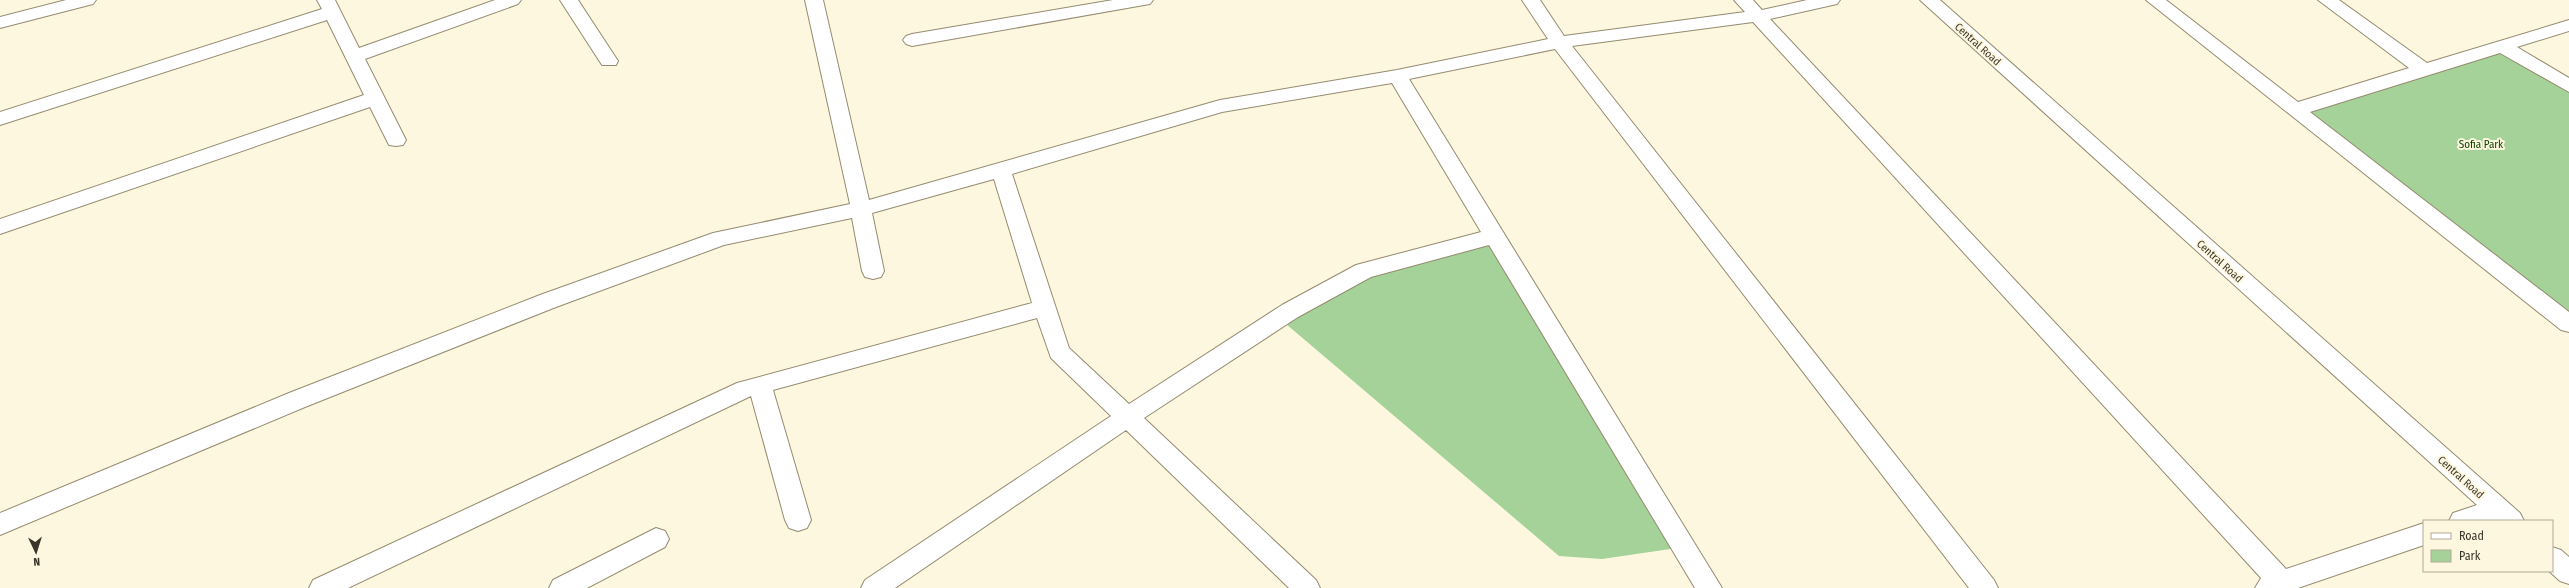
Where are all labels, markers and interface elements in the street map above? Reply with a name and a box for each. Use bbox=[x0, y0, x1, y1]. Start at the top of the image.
street label: Central Road bbox=[1952, 20, 2003, 68]
park label: Sofia Park bbox=[2459, 138, 2504, 151]
street label: Central Road bbox=[2194, 237, 2245, 285]
street label: Central Road bbox=[2435, 453, 2486, 501]
legend bbox=[2423, 520, 2553, 572]
text: Road bbox=[2459, 529, 2484, 543]
north arrow bbox=[16, 532, 56, 572]
text: Park bbox=[2459, 549, 2481, 563]
text: N bbox=[33, 555, 40, 568]

